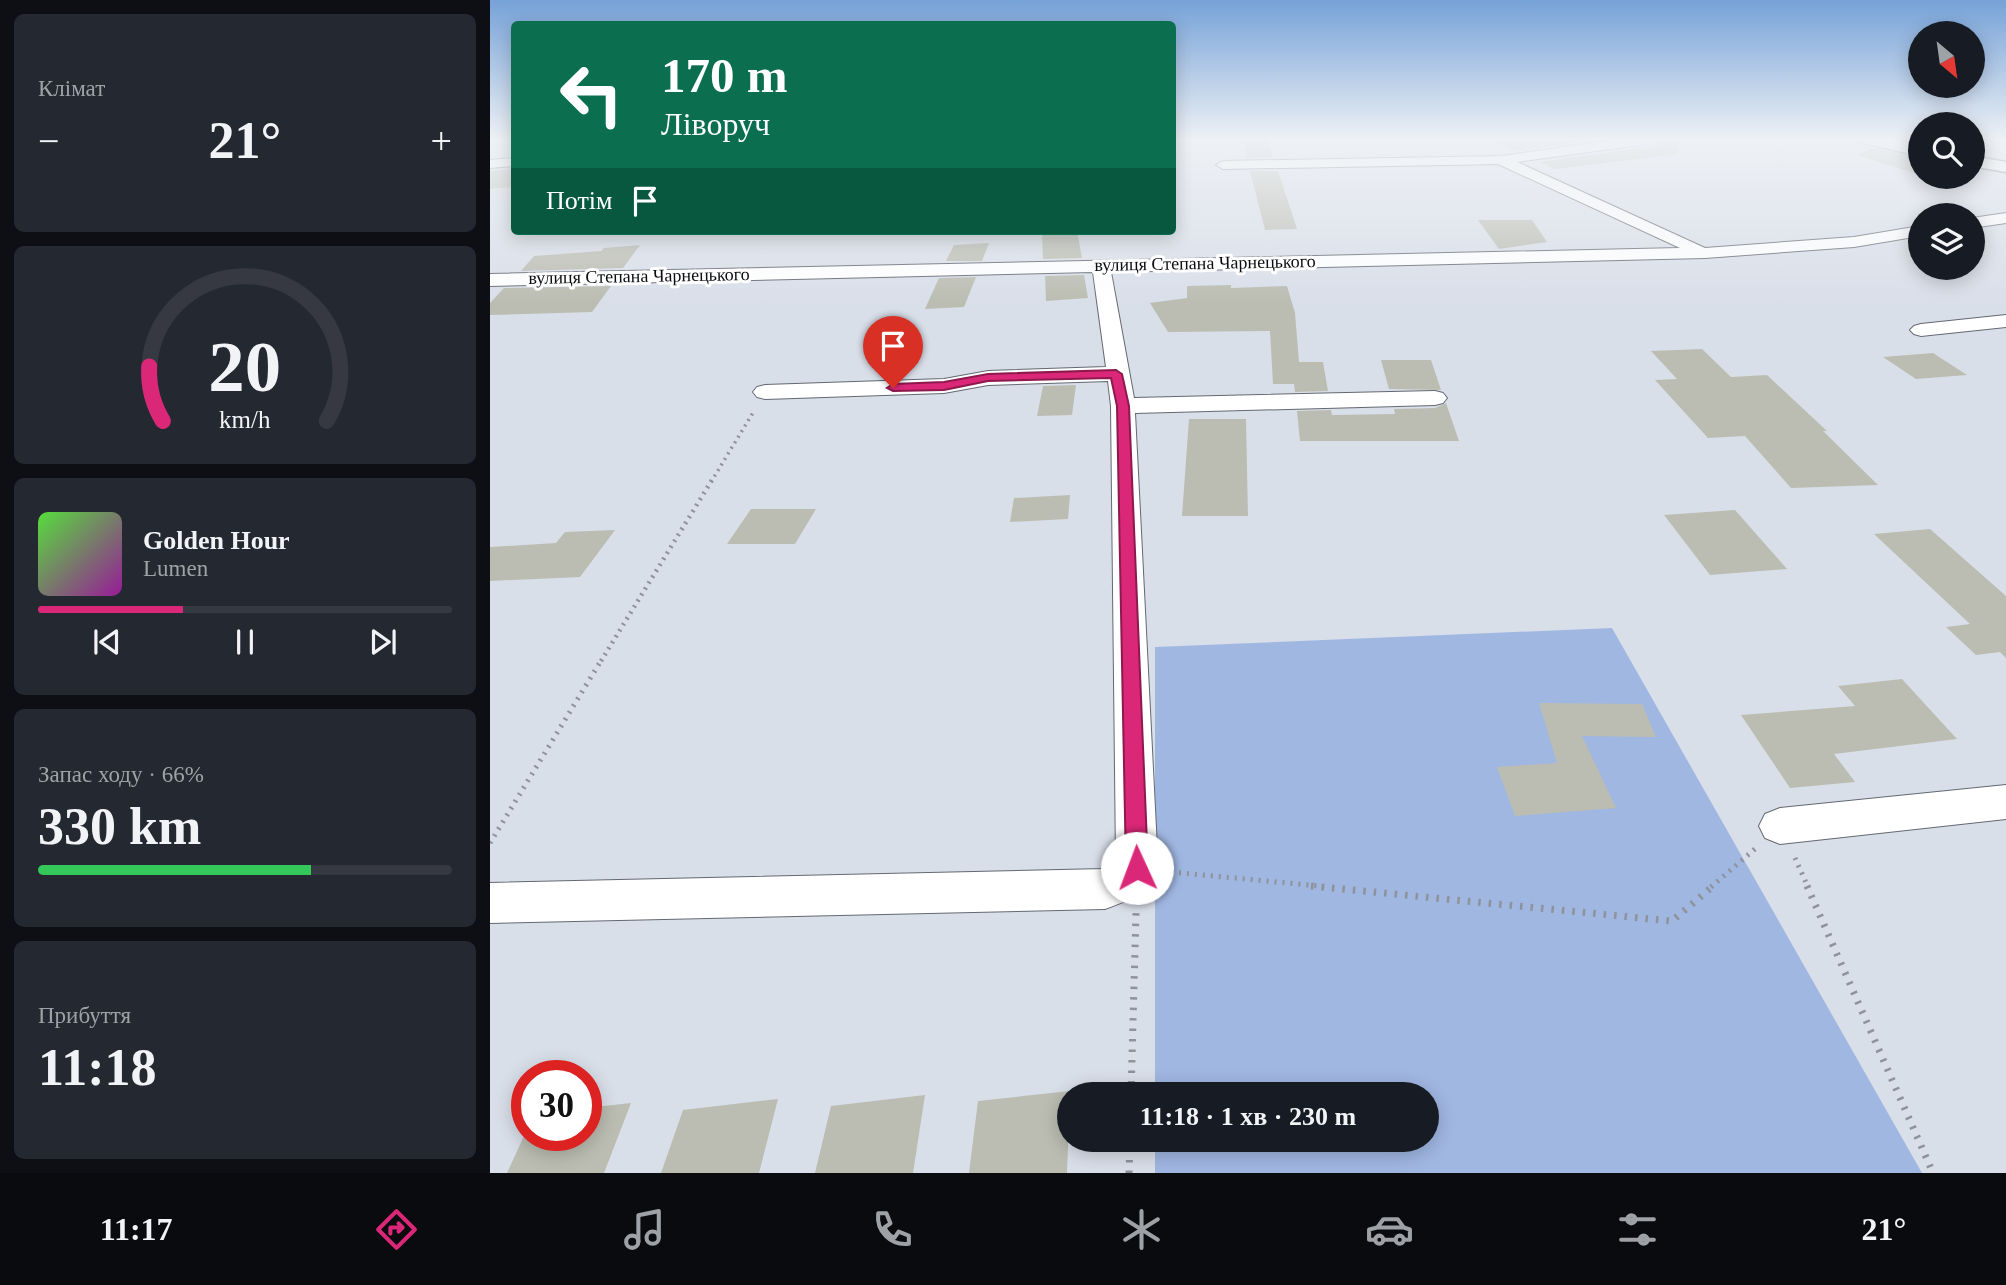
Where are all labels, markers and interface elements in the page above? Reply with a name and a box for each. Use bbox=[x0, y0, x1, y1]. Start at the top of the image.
north arrow bbox=[1908, 21, 1984, 98]
map controls bbox=[1908, 21, 1985, 280]
text: 170 m bbox=[661, 48, 788, 103]
icon: left bbox=[546, 49, 637, 140]
text: Клімат bbox=[38, 76, 105, 101]
text: Ліворуч bbox=[661, 106, 770, 142]
text: 21° bbox=[209, 112, 281, 169]
button: search bbox=[1908, 112, 1985, 189]
text: − bbox=[38, 120, 59, 162]
text: + bbox=[431, 120, 452, 162]
icon: arrive bbox=[626, 182, 664, 220]
text: Потім bbox=[546, 186, 612, 215]
button: layers bbox=[1908, 203, 1985, 280]
street label: вулиця Степана Чарнецького bbox=[1094, 251, 1316, 275]
street label: вулиця Степана Чарнецького bbox=[528, 264, 750, 288]
pin bbox=[863, 316, 923, 388]
text: 20 bbox=[209, 326, 281, 407]
icon: arrive bbox=[874, 327, 912, 365]
text: km/h bbox=[219, 405, 271, 432]
text: Golden Hour bbox=[143, 526, 290, 555]
text: Lumen bbox=[143, 556, 208, 581]
icon: previous bbox=[88, 623, 126, 661]
icon: pause bbox=[226, 623, 264, 661]
icon: next bbox=[364, 623, 402, 661]
text: Запас ходу · 66% bbox=[38, 762, 204, 787]
text: 330 km bbox=[38, 798, 201, 855]
position arrow bbox=[1100, 831, 1174, 905]
text: Прибуття bbox=[38, 1003, 131, 1028]
text: 11:18 bbox=[38, 1039, 156, 1096]
speed limit sign: 30 bbox=[511, 1060, 602, 1151]
text: 11:18 · 1 хв · 230 m bbox=[1140, 1102, 1356, 1131]
icon: directions bbox=[372, 1205, 421, 1254]
icon: music bbox=[620, 1205, 669, 1254]
icon: phone bbox=[868, 1205, 917, 1254]
icon: climate bbox=[1117, 1205, 1166, 1254]
icon: car bbox=[1365, 1205, 1414, 1254]
icon: filters bbox=[1613, 1205, 1662, 1254]
text: 11:17 bbox=[100, 1211, 173, 1247]
text: 21° bbox=[1862, 1211, 1906, 1247]

